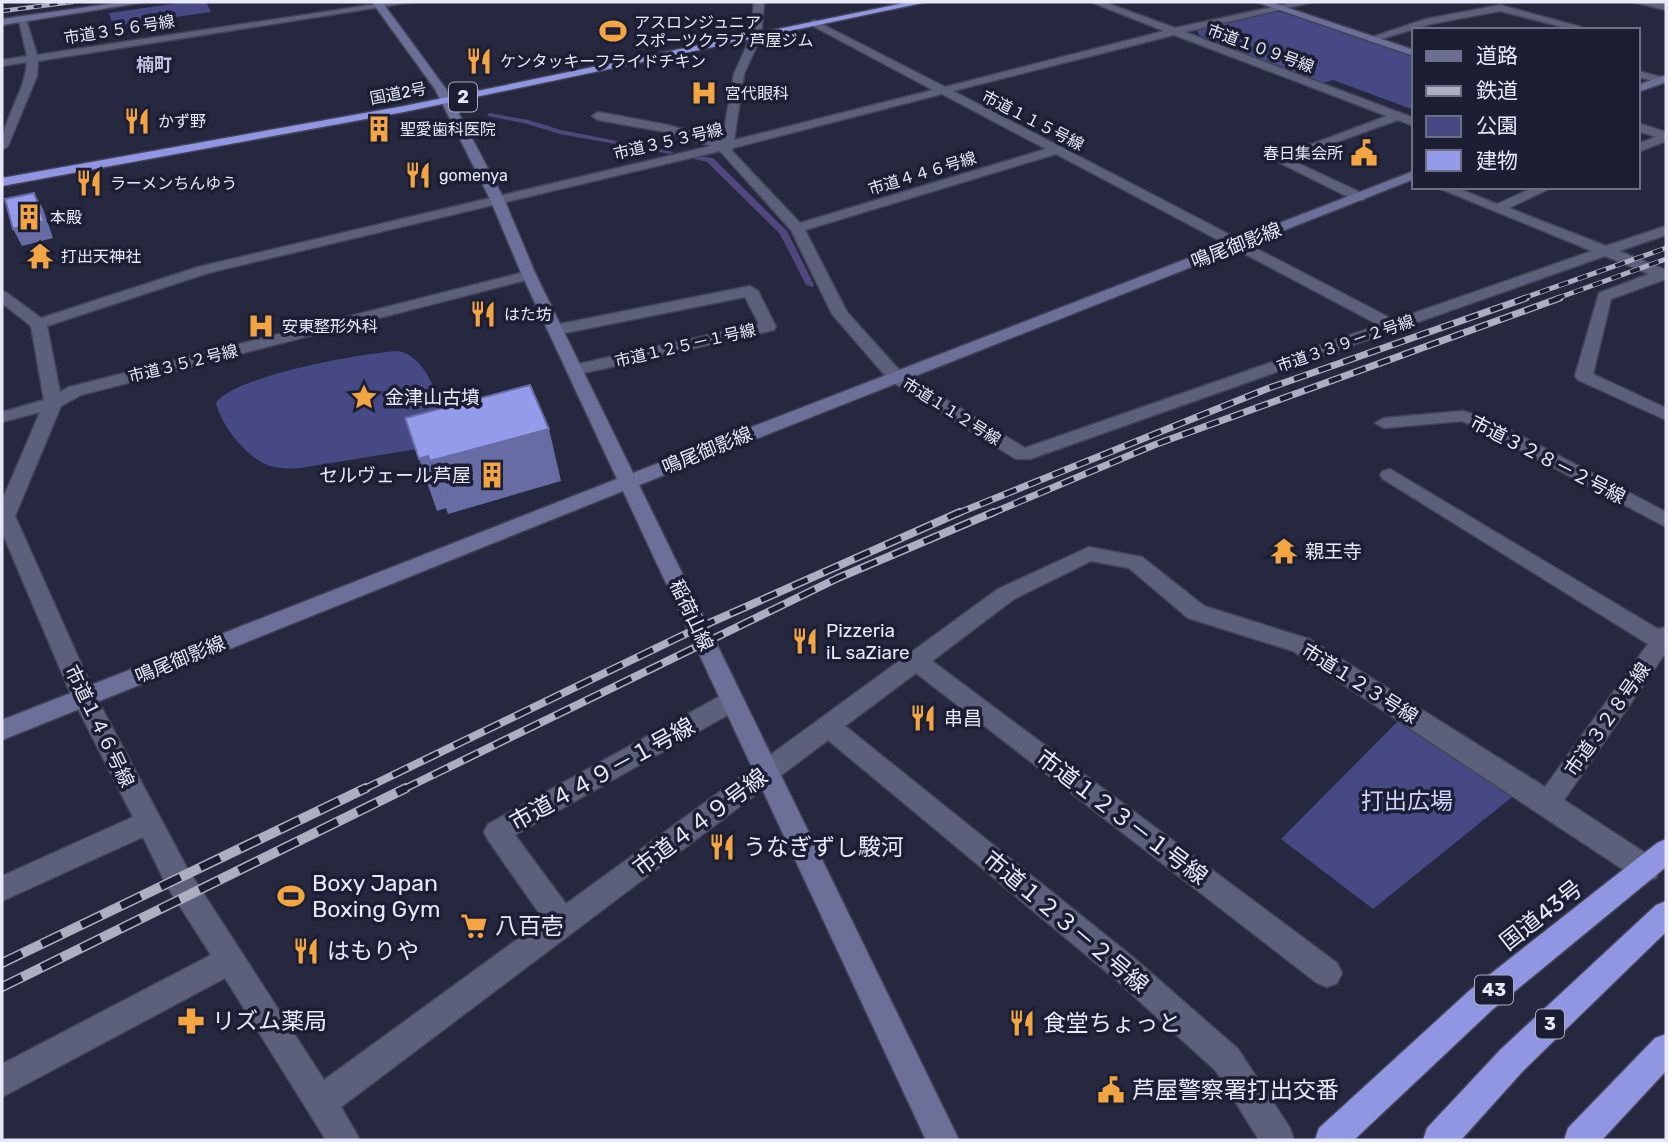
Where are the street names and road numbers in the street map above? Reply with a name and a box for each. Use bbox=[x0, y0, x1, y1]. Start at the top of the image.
street label: 市道３５６号線 bbox=[62, 11, 176, 48]
street label: 市道１０９号線 bbox=[1205, 20, 1317, 77]
street label: 国道2号 bbox=[368, 79, 428, 108]
road number: 2 bbox=[449, 82, 477, 112]
street label: 市道１１５号線 bbox=[979, 87, 1087, 154]
street label: 市道３５３号線 bbox=[611, 120, 725, 163]
street label: 市道４４６号線 bbox=[866, 148, 978, 199]
street label: 鳴尾御影線 bbox=[1188, 218, 1285, 273]
street label: 市道３３９－２号線 bbox=[1274, 311, 1416, 376]
street label: 市道１２５－１号線 bbox=[613, 320, 757, 371]
street label: 市道３５２号線 bbox=[126, 341, 240, 386]
street label: 市道１１２号線 bbox=[899, 374, 1004, 449]
street label: 市道３２８－２号線 bbox=[1466, 410, 1629, 509]
street label: 鳴尾御影線 bbox=[659, 422, 756, 479]
street label: 稲荷山線 bbox=[665, 576, 718, 655]
street label: 鳴尾御影線 bbox=[132, 631, 229, 688]
street label: 市道１２３号線 bbox=[1297, 638, 1422, 728]
street label: 市道３２８号線 bbox=[1560, 658, 1655, 780]
street label: 市道１４６号線 bbox=[60, 661, 139, 791]
street label: 市道４４９－１号線 bbox=[505, 712, 699, 836]
street label: 市道１２３－１号線 bbox=[1031, 744, 1213, 890]
street label: 市道４４９号線 bbox=[627, 762, 773, 882]
street label: 市道１２３－２号線 bbox=[978, 845, 1154, 999]
street label: 国道43号 bbox=[1494, 874, 1588, 956]
road number: 43 bbox=[1475, 975, 1513, 1004]
road number: 3 bbox=[1536, 1009, 1564, 1038]

